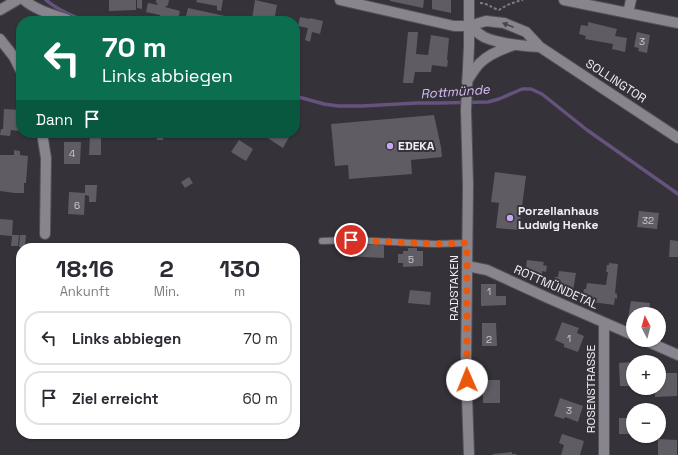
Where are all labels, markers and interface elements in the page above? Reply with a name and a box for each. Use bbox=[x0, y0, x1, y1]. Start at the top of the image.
one-way arrow bbox=[502, 22, 514, 28]
text: 70 m bbox=[102, 29, 167, 65]
icon: left bbox=[36, 32, 88, 84]
house number: 3 bbox=[639, 35, 645, 48]
street label: SOLLINGTOR bbox=[583, 55, 649, 107]
text: Links abbiegen bbox=[102, 64, 233, 87]
water label: Rottmünde bbox=[420, 81, 492, 102]
icon: arrive bbox=[81, 108, 103, 130]
text: Dann bbox=[36, 110, 73, 129]
place label: EDEKA bbox=[398, 138, 435, 154]
marker: EDEKA bbox=[385, 141, 395, 151]
house number: 4 bbox=[69, 147, 75, 160]
house number: 6 bbox=[74, 199, 80, 212]
place label: Porzellanhaus Ludwig Henke bbox=[518, 203, 599, 233]
marker: Porzellanhaus Ludwig Henke bbox=[505, 213, 515, 223]
house number: 32 bbox=[642, 214, 654, 227]
pin bbox=[334, 223, 368, 257]
icon: arrive bbox=[340, 229, 362, 251]
text: 18:16 bbox=[56, 253, 114, 284]
text: 2 bbox=[159, 253, 174, 284]
text: 130 bbox=[219, 253, 260, 284]
house number: 5 bbox=[408, 253, 414, 266]
street label: RADSTAKEN bbox=[446, 255, 462, 321]
street label: ROTTMÜNDETAL bbox=[511, 261, 601, 313]
text: Ankunft bbox=[60, 283, 110, 300]
text: Min. bbox=[154, 283, 179, 300]
text: m bbox=[234, 283, 245, 300]
house number: 1 bbox=[487, 285, 491, 298]
north arrow bbox=[626, 307, 666, 347]
map controls bbox=[626, 307, 666, 443]
icon: left bbox=[38, 327, 60, 349]
text: Links abbiegen bbox=[72, 329, 181, 348]
text: 70 m bbox=[243, 329, 278, 348]
house number: 1 bbox=[567, 332, 571, 345]
house number: 2 bbox=[486, 333, 492, 346]
street label: ROSENSTRASSE bbox=[583, 345, 599, 433]
button: + bbox=[626, 355, 666, 395]
position arrow bbox=[446, 359, 488, 401]
icon: arrive bbox=[38, 387, 60, 409]
text: Ziel erreicht bbox=[72, 389, 159, 408]
text: 60 m bbox=[242, 389, 278, 408]
button: − bbox=[626, 403, 666, 443]
house number: 3 bbox=[566, 404, 572, 417]

